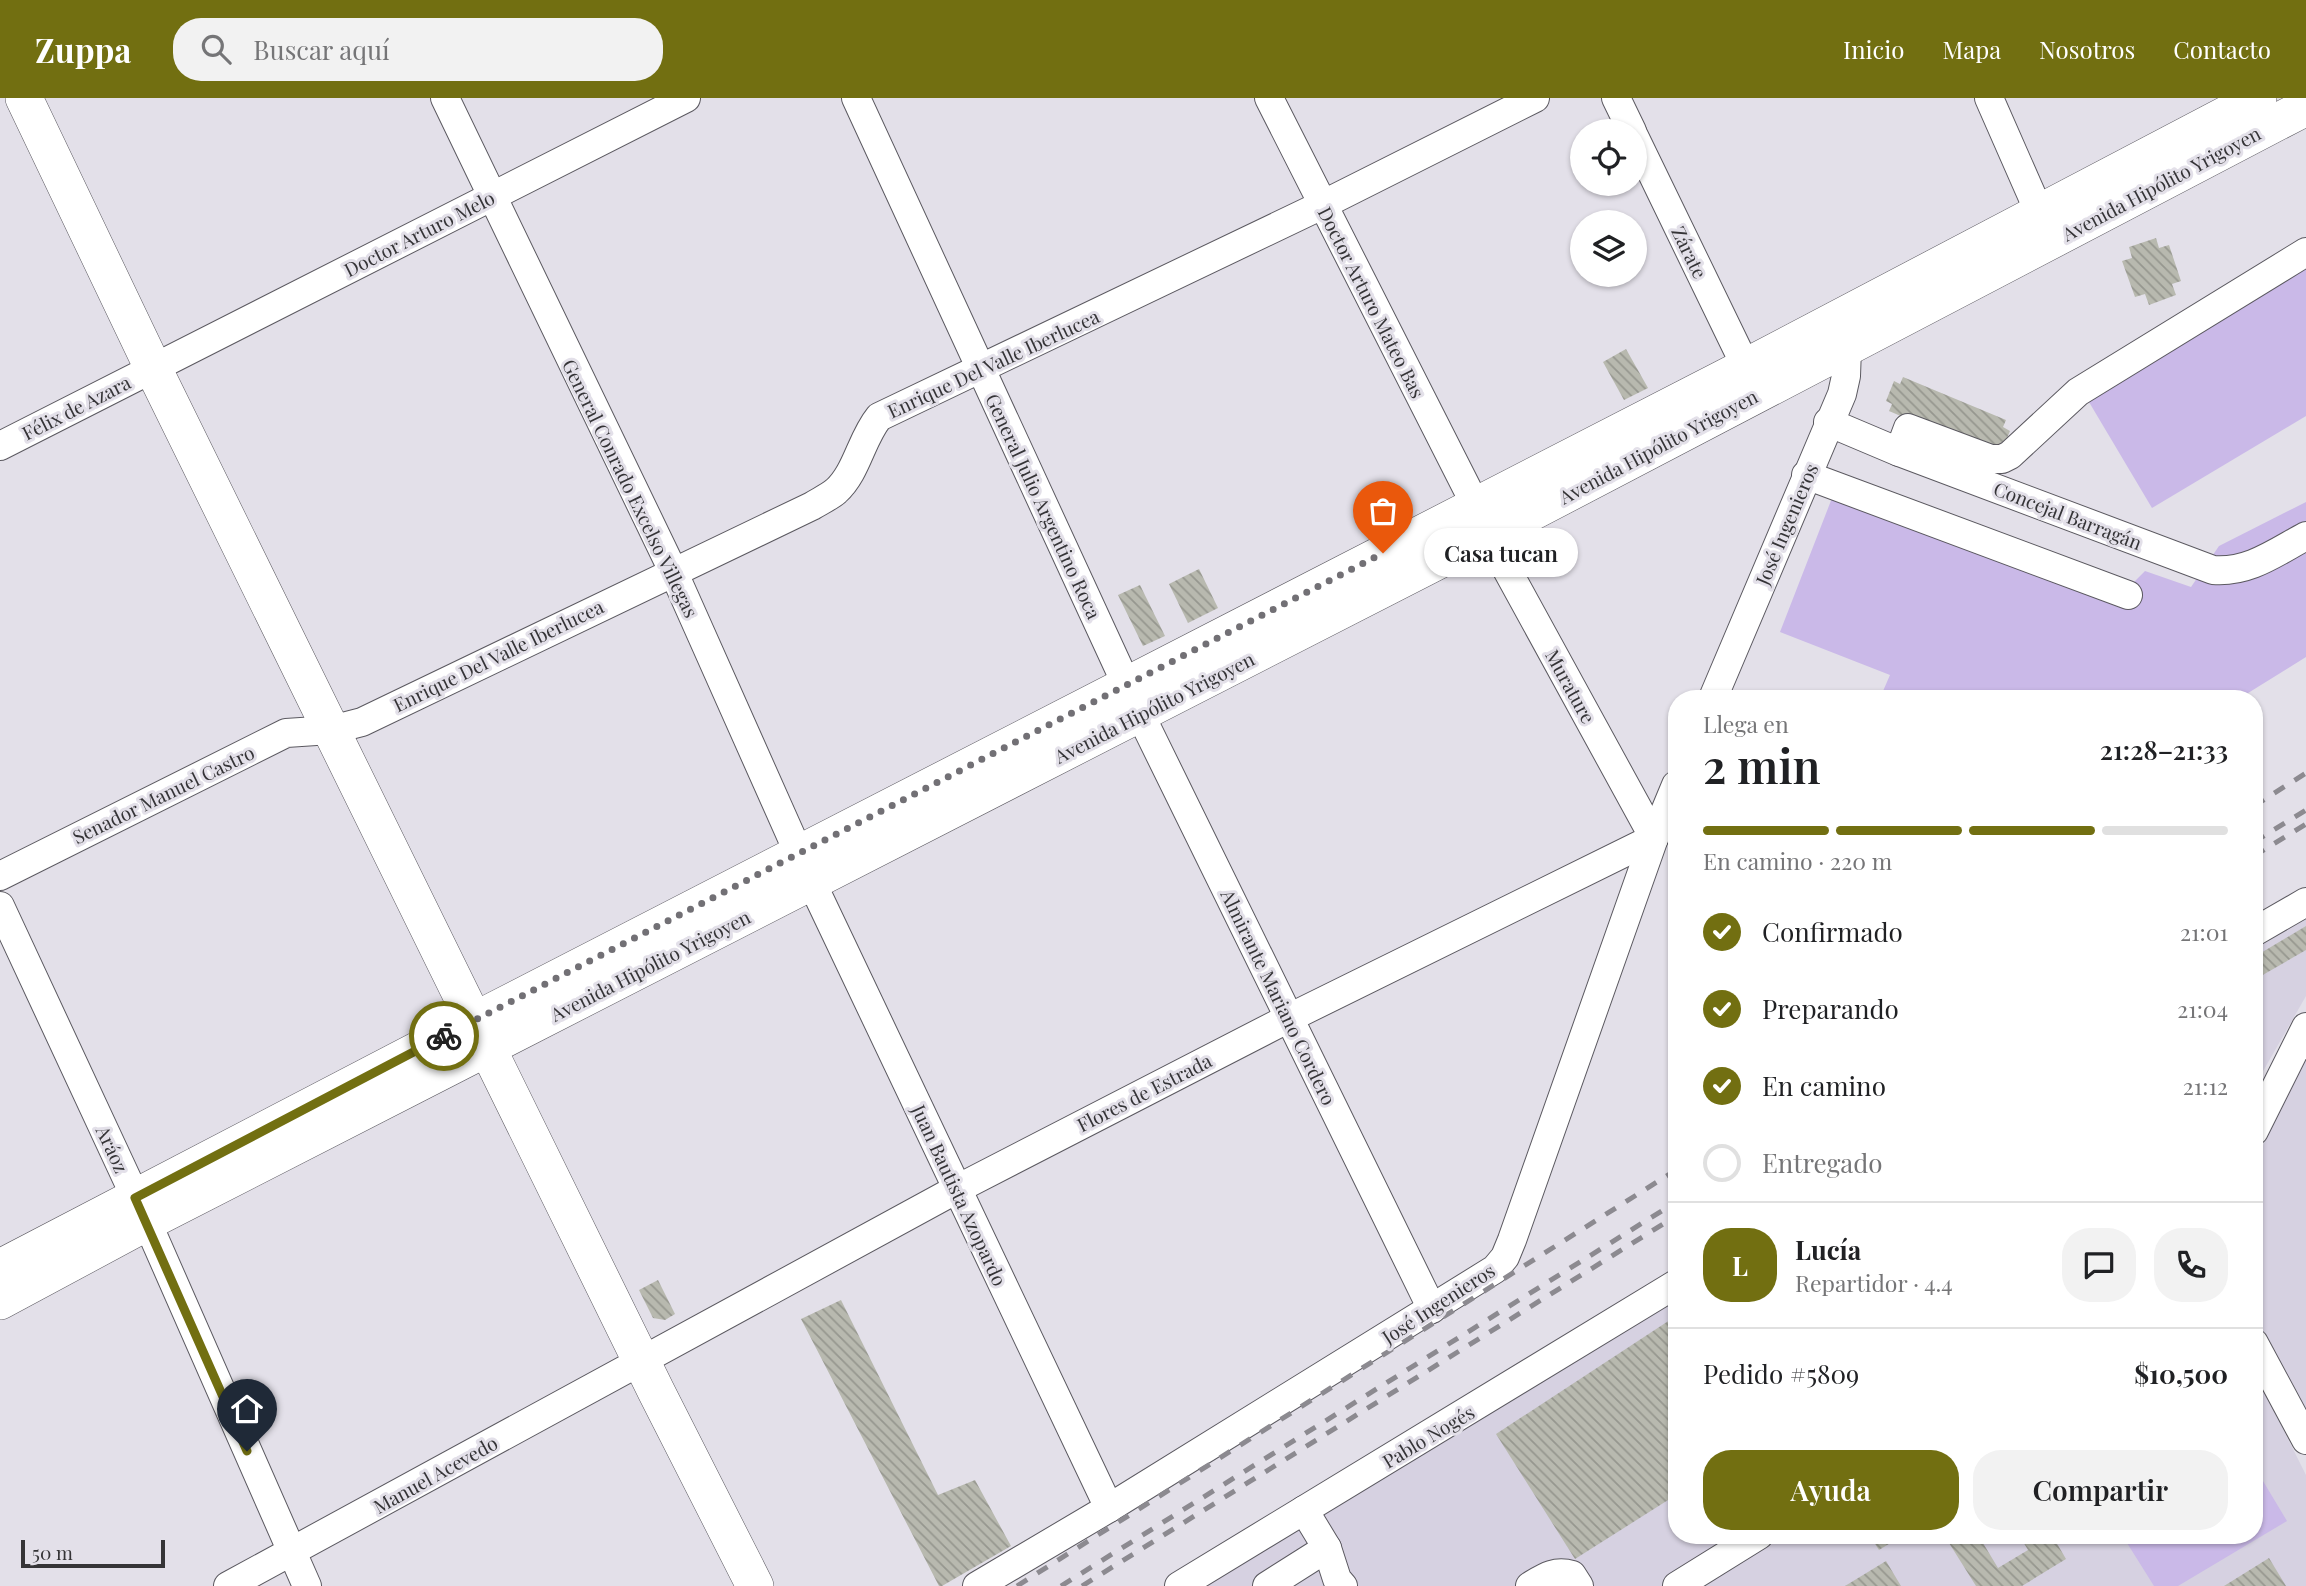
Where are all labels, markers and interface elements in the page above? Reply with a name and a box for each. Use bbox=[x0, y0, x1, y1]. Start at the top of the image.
search box bbox=[173, 18, 663, 81]
text: Zuppa bbox=[35, 27, 131, 71]
icon: search bbox=[197, 30, 235, 68]
text: Buscar aquí bbox=[253, 32, 390, 67]
text: Inicio bbox=[1843, 33, 1904, 65]
text: Mapa bbox=[1942, 33, 2001, 65]
text: Nosotros bbox=[2039, 33, 2135, 65]
text: Contacto bbox=[2173, 33, 2271, 65]
map controls bbox=[1570, 119, 1647, 287]
button: locate bbox=[1570, 119, 1647, 196]
street label: Avenida Hipólito Yrigoyen bbox=[2056, 119, 2265, 247]
street label: Doctor Arturo Melo bbox=[339, 184, 499, 282]
street label: Doctor Arturo Mateo Bas bbox=[1312, 202, 1432, 402]
button: layers bbox=[1570, 210, 1647, 287]
street label: Zárate bbox=[1666, 222, 1714, 282]
street label: Enrique Del Valle Iberlucea bbox=[883, 302, 1104, 424]
street label: General Conrado Excelso Villegas bbox=[557, 354, 705, 622]
street label: Félix de Azara bbox=[17, 368, 135, 445]
street label: Avenida Hipólito Yrigoyen bbox=[1553, 382, 1762, 510]
street label: General Julio Argentino Roca bbox=[980, 389, 1108, 623]
street label: José Ingenieros bbox=[1748, 459, 1823, 590]
street label: Concejal Barragán bbox=[1990, 475, 2146, 555]
pin bbox=[1353, 481, 1413, 553]
icon: bag bbox=[1364, 492, 1402, 530]
callout: Casa tucan bbox=[1425, 528, 1579, 578]
text: Casa tucan bbox=[1444, 537, 1558, 568]
street label: Enrique Del Valle Iberlucea bbox=[389, 592, 608, 717]
street label: Murature bbox=[1540, 644, 1602, 728]
street label: Avenida Hipólito Yrigoyen bbox=[1049, 645, 1259, 769]
text: Llega en bbox=[1703, 708, 1789, 739]
text: 21:28–21:33 bbox=[2100, 732, 2228, 767]
text: 2 min bbox=[1703, 734, 1821, 796]
street label: Senador Manuel Castro bbox=[68, 739, 258, 849]
text: En camino · 220 m bbox=[1703, 845, 1892, 876]
street label: Almirante Mariano Cordero bbox=[1215, 884, 1343, 1109]
street label: Avenida Hipólito Yrigoyen bbox=[545, 903, 755, 1027]
icon: check bbox=[1703, 913, 1741, 951]
text: Confirmado bbox=[1762, 914, 1903, 949]
text: 21:01 bbox=[2180, 916, 2228, 947]
icon: check bbox=[1703, 990, 1741, 1028]
text: Preparando bbox=[1762, 991, 1899, 1026]
text: 21:04 bbox=[2177, 993, 2228, 1024]
courier bbox=[409, 1001, 479, 1071]
icon: bike bbox=[425, 1017, 463, 1055]
street label: Flores de Estrada bbox=[1072, 1047, 1216, 1137]
icon: check bbox=[1703, 1067, 1741, 1105]
text: En camino bbox=[1762, 1068, 1886, 1103]
text: 21:12 bbox=[2183, 1070, 2228, 1101]
street label: Juan Bautista Azopardo bbox=[906, 1099, 1013, 1290]
street label: Aráoz bbox=[90, 1120, 135, 1177]
text: Entregado bbox=[1762, 1145, 1883, 1180]
button: chat bbox=[2062, 1228, 2136, 1302]
button: phone bbox=[2154, 1228, 2228, 1302]
text: Lucía bbox=[1795, 1232, 1861, 1267]
text: L bbox=[1732, 1248, 1748, 1283]
street label: José Ingenieros bbox=[1376, 1257, 1499, 1350]
text: Repartidor · 4.4 bbox=[1795, 1267, 1953, 1298]
text: Pedido #5809 bbox=[1703, 1356, 1859, 1391]
text: $10,500 bbox=[2134, 1356, 2228, 1391]
pin bbox=[217, 1379, 277, 1451]
icon: home bbox=[228, 1390, 266, 1428]
street label: Pablo Nogés bbox=[1377, 1398, 1479, 1474]
street label: Manuel Acevedo bbox=[368, 1429, 502, 1519]
button: Ayuda bbox=[1703, 1450, 1959, 1530]
button: Compartir bbox=[1973, 1450, 2228, 1530]
scale bar bbox=[21, 1537, 164, 1569]
text: 50 m bbox=[32, 1539, 73, 1565]

